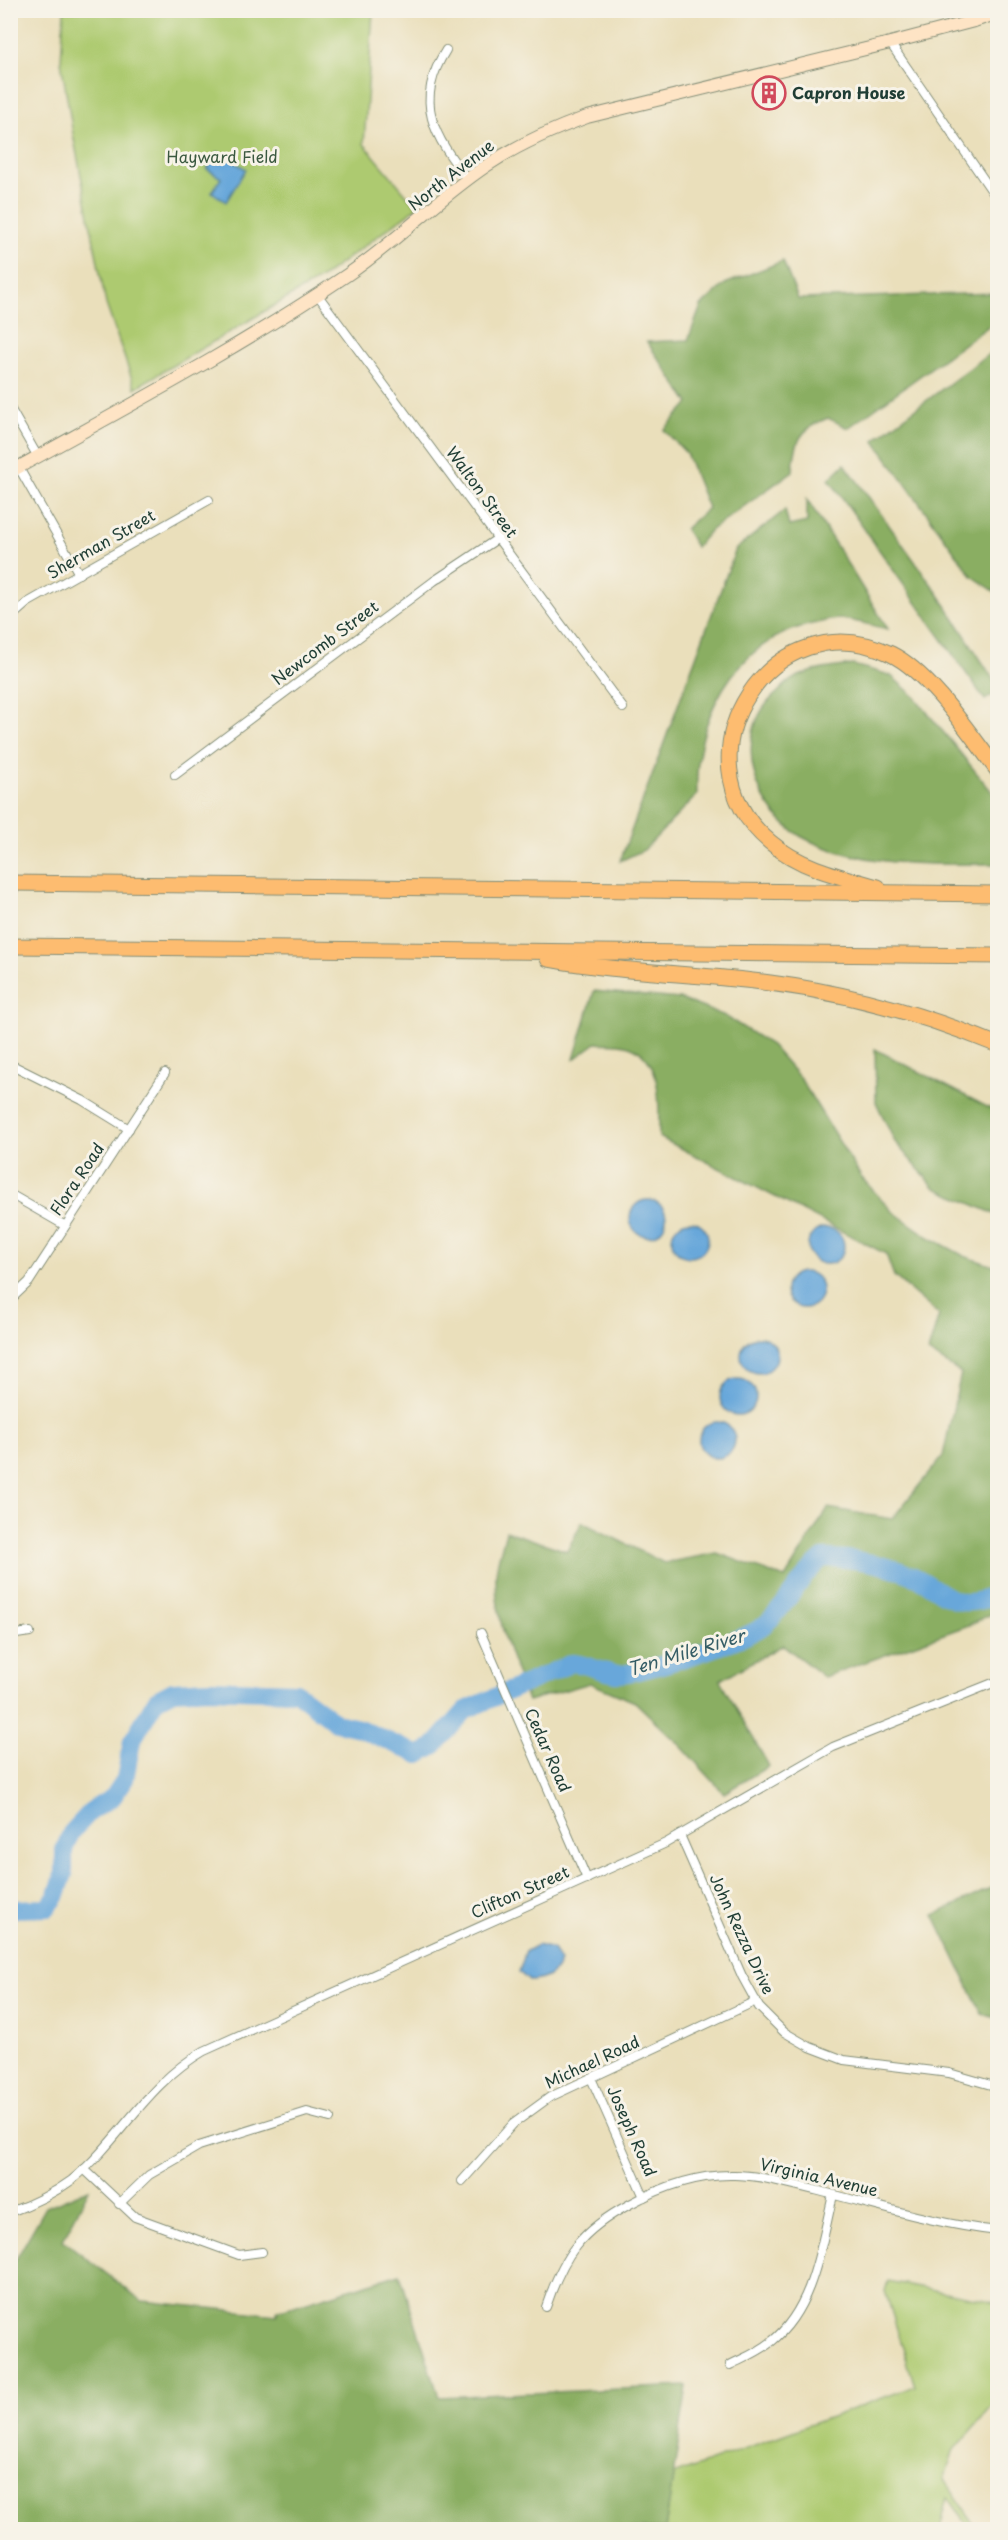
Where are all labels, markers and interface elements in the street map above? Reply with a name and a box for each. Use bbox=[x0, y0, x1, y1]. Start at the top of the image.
building icon: Capron House bbox=[751, 75, 787, 111]
place label: Capron House bbox=[792, 80, 906, 104]
street label: North Avenue bbox=[402, 133, 499, 215]
park label: Hayward Field bbox=[166, 144, 278, 168]
street label: Walton Street bbox=[441, 441, 525, 543]
street label: Sherman Street bbox=[42, 503, 159, 584]
street label: Newcomb Street bbox=[266, 594, 383, 690]
street label: Flora Road bbox=[43, 1137, 109, 1219]
water label: Ten Mile River bbox=[624, 1620, 750, 1682]
street label: Cedar Road bbox=[520, 1704, 578, 1795]
street label: Clifton Street bbox=[467, 1859, 573, 1923]
street label: John Rezza Drive bbox=[704, 1869, 781, 1998]
street label: Michael Road bbox=[540, 2029, 643, 2094]
street label: Joseph Road bbox=[602, 2081, 664, 2180]
street label: Virginia Avenue bbox=[758, 2151, 881, 2201]

